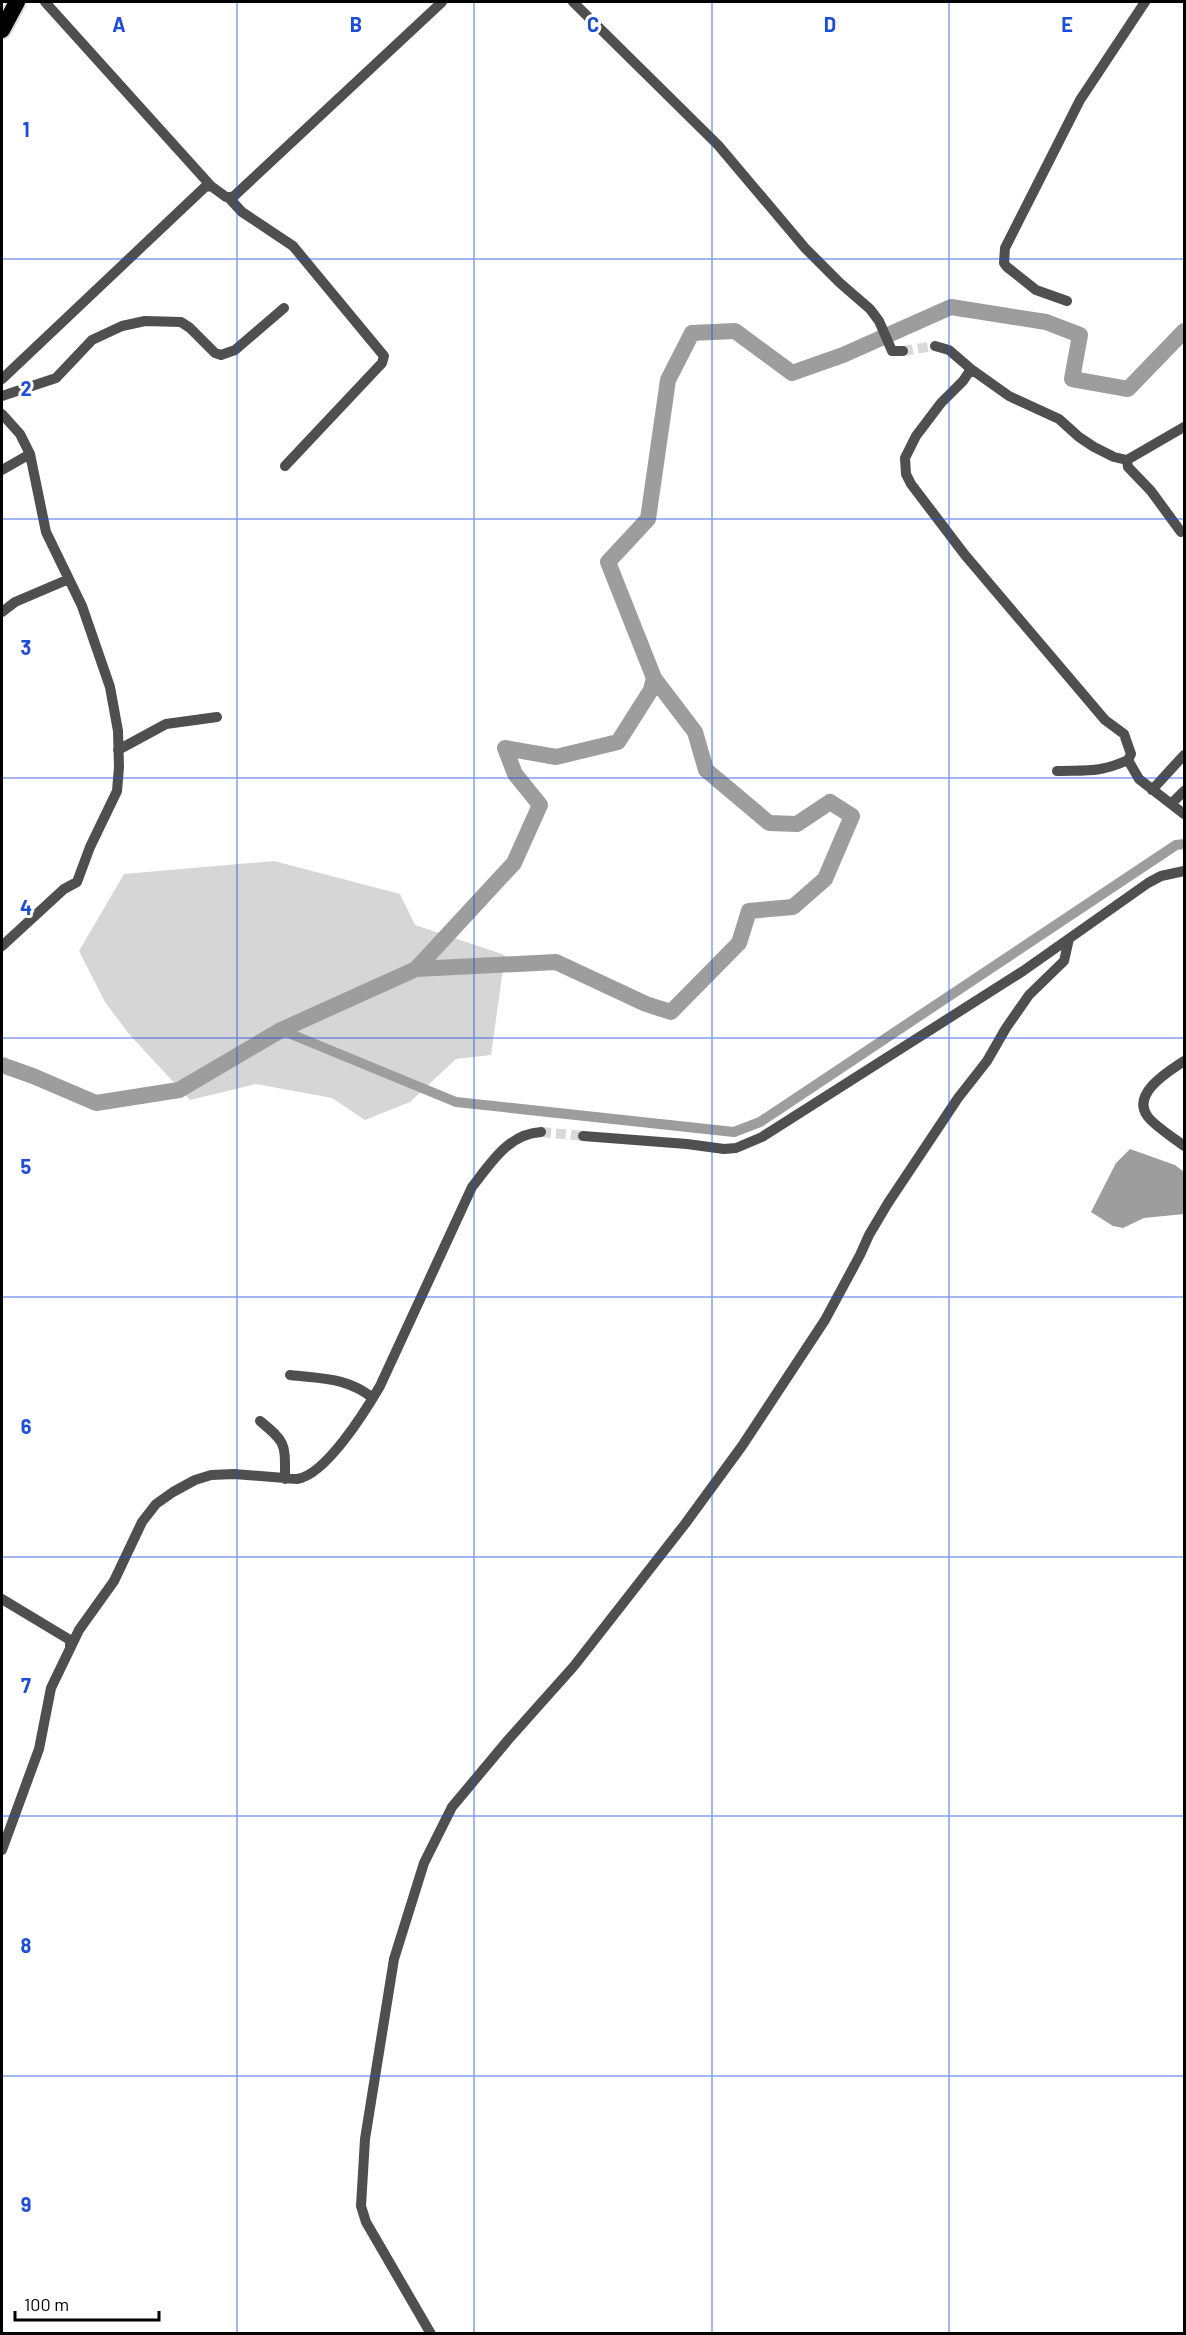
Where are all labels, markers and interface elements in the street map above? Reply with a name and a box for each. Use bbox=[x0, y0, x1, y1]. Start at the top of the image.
text: A bbox=[112, 12, 126, 36]
text: B bbox=[350, 12, 362, 36]
text: C bbox=[587, 12, 599, 36]
text: D bbox=[824, 12, 836, 36]
text: E bbox=[1061, 12, 1073, 36]
text: 1 bbox=[22, 117, 30, 141]
text: 2 bbox=[20, 376, 32, 400]
text: 3 bbox=[21, 635, 31, 659]
text: 4 bbox=[20, 895, 32, 919]
text: 5 bbox=[21, 1154, 32, 1178]
text: 6 bbox=[21, 1414, 32, 1438]
text: 7 bbox=[21, 1673, 31, 1697]
text: 8 bbox=[21, 1933, 32, 1957]
text: 9 bbox=[21, 2192, 31, 2216]
scale bar bbox=[15, 2284, 159, 2322]
text: 100 m bbox=[24, 2293, 69, 2315]

